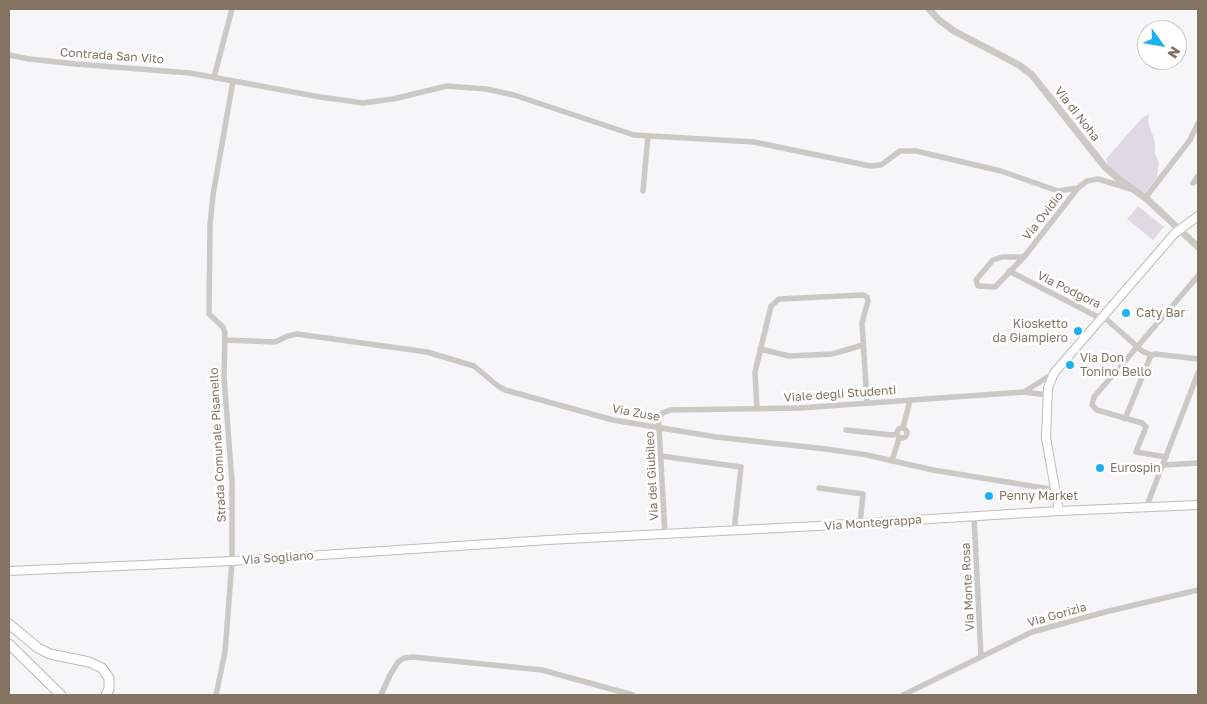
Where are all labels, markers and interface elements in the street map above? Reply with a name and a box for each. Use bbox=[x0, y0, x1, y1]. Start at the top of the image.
north arrow bbox=[1137, 20, 1187, 70]
text: N bbox=[1164, 44, 1184, 62]
street label: Contrada San Vito bbox=[60, 45, 164, 67]
street label: Via di Noha bbox=[1051, 84, 1103, 144]
street label: Via Ovidio bbox=[1020, 189, 1066, 243]
street label: Via Podgora bbox=[1035, 268, 1103, 312]
place label: Caty Bar bbox=[1136, 306, 1185, 320]
marker: Caty Bar bbox=[1120, 307, 1132, 319]
place label: Kiosketto da Giampiero bbox=[992, 317, 1068, 345]
marker: Kiosketto da Giampiero bbox=[1072, 325, 1084, 337]
place label: Via Don Tonino Bello bbox=[1080, 351, 1151, 379]
marker: Via Don Tonino Bello bbox=[1064, 359, 1076, 371]
street label: Strada Comunale Pisanello bbox=[207, 367, 229, 523]
street label: Viale degli Studenti bbox=[783, 383, 897, 405]
street label: Via Zuse bbox=[611, 402, 661, 424]
street label: Via del Giubileo bbox=[642, 431, 662, 521]
place label: Eurospin bbox=[1110, 461, 1161, 475]
marker: Eurospin bbox=[1094, 462, 1106, 474]
place label: Penny Market bbox=[999, 489, 1078, 503]
marker: Penny Market bbox=[983, 490, 995, 502]
street label: Via Montegrappa bbox=[824, 512, 922, 534]
street label: Via Monte Rosa bbox=[958, 542, 978, 632]
street label: Via Sogliano bbox=[242, 548, 314, 568]
street label: Via Gorizia bbox=[1026, 600, 1088, 630]

